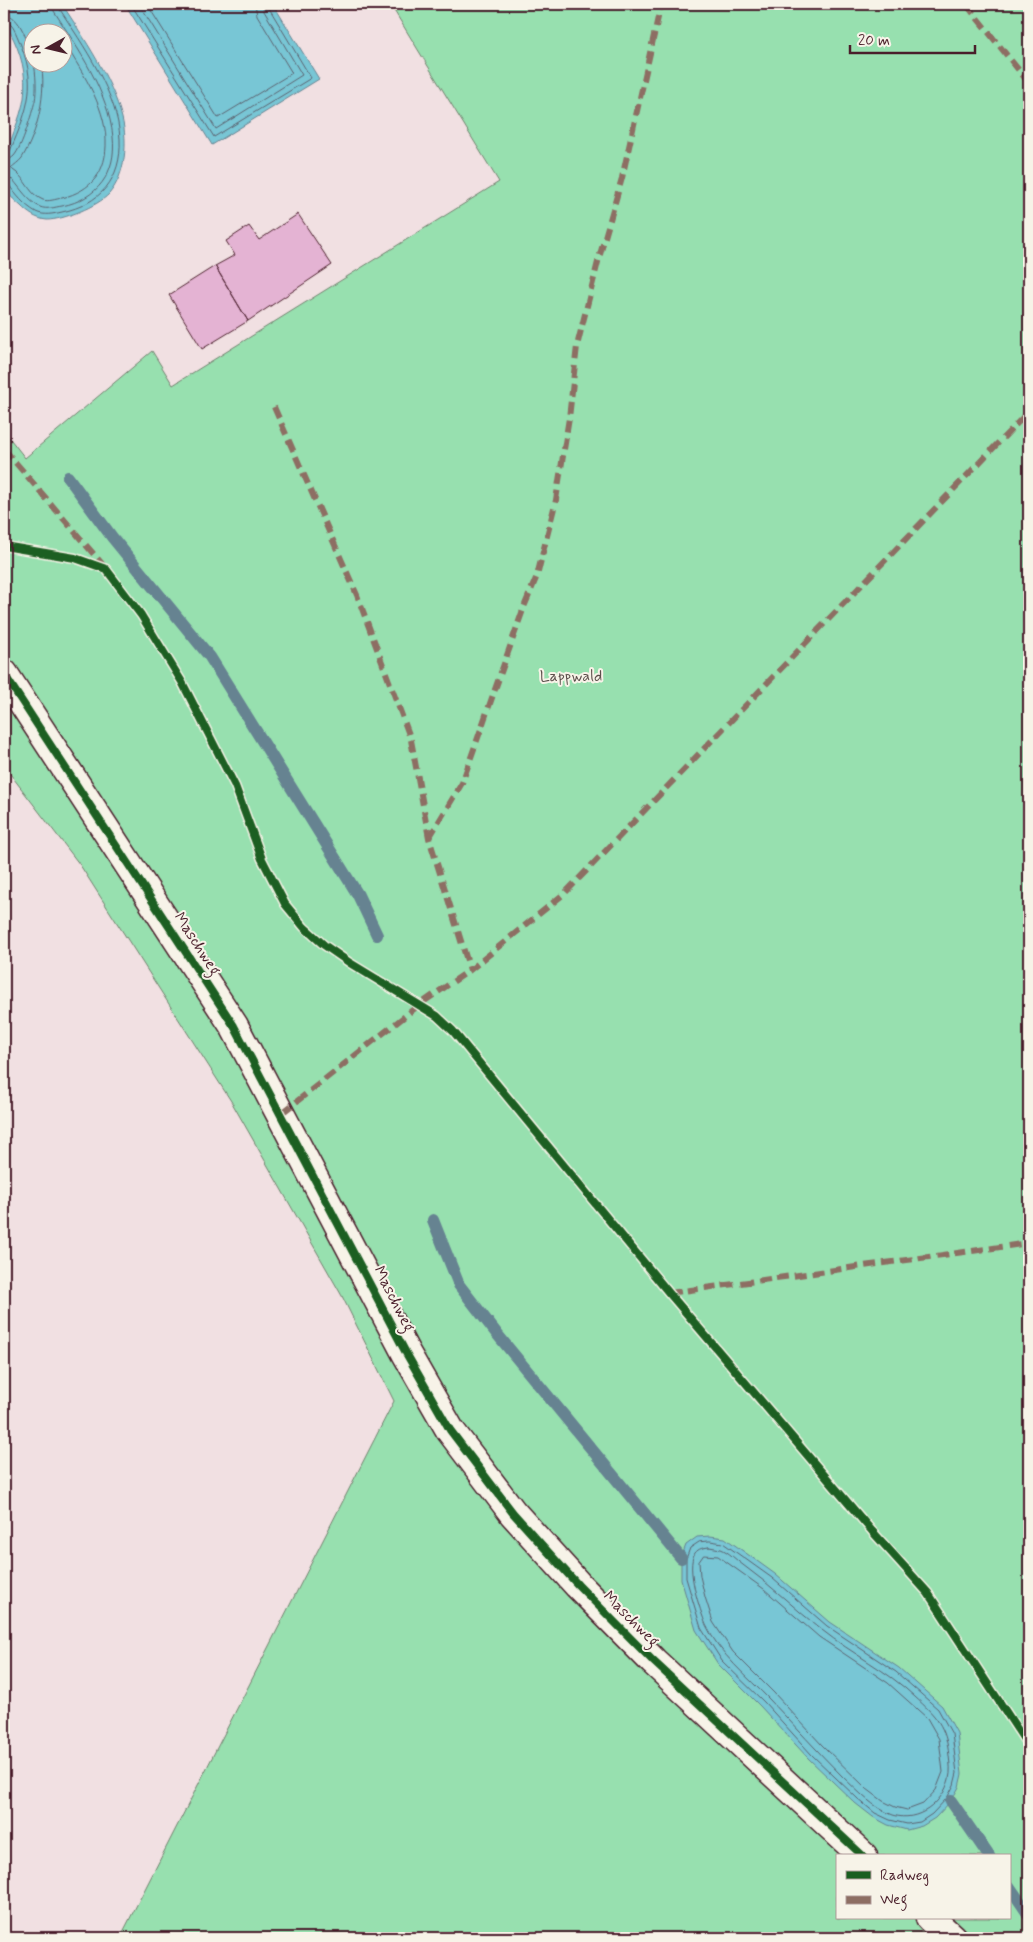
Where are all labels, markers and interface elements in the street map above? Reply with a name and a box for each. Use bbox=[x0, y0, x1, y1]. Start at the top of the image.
north arrow bbox=[22, 22, 72, 72]
scale bar bbox=[850, 22, 976, 54]
text: 20 m bbox=[858, 31, 890, 51]
text: N bbox=[27, 44, 46, 56]
park label: Lappwald bbox=[540, 666, 602, 687]
street label: Maschweg bbox=[168, 908, 225, 980]
street label: Maschweg bbox=[368, 1262, 420, 1336]
street label: Maschweg bbox=[598, 1586, 664, 1652]
legend bbox=[836, 1854, 1010, 1920]
text: Radweg bbox=[880, 1866, 929, 1886]
text: Weg bbox=[880, 1890, 907, 1911]

